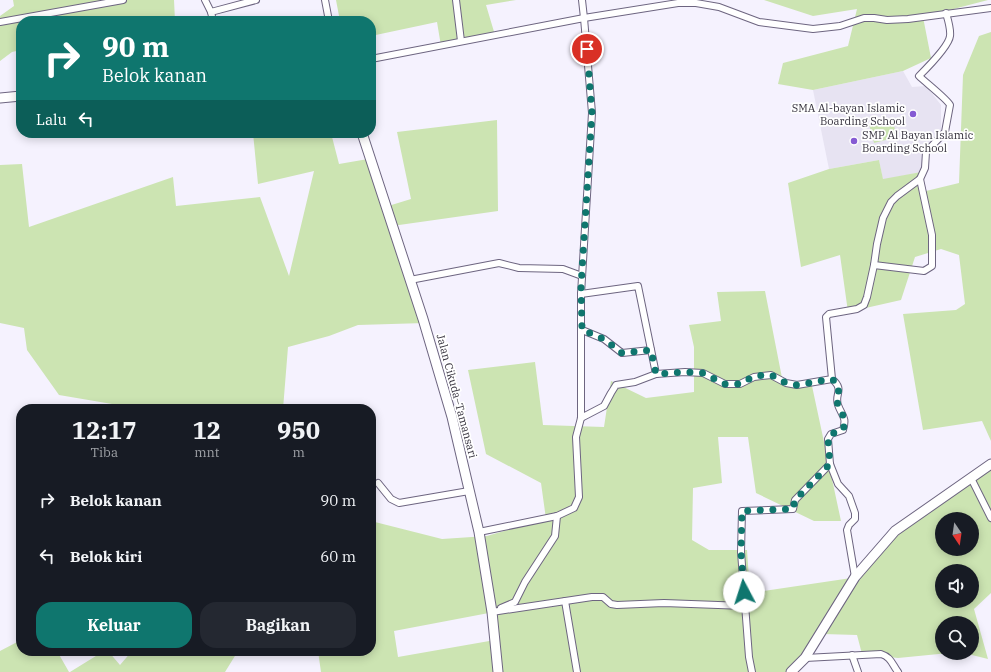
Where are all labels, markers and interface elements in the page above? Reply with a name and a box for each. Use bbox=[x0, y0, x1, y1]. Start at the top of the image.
text: 90 m bbox=[102, 28, 169, 65]
icon: right bbox=[36, 32, 88, 84]
pin bbox=[570, 32, 604, 66]
icon: arrive bbox=[576, 38, 598, 60]
text: Belok kanan bbox=[102, 64, 207, 87]
place label: SMA Al-bayan Islamic Boarding School bbox=[792, 101, 905, 128]
icon: left bbox=[75, 108, 97, 130]
marker: SMA Al-bayan Islamic Boarding School bbox=[908, 109, 918, 119]
text: Lalu bbox=[36, 110, 67, 129]
place label: SMP Al Bayan Islamic Boarding School bbox=[862, 128, 974, 155]
marker: SMP Al Bayan Islamic Boarding School bbox=[849, 136, 859, 146]
street label: Jalan Cikuda–Tamansari bbox=[434, 332, 480, 460]
text: 12:17 bbox=[72, 414, 137, 446]
text: 12 bbox=[192, 414, 221, 446]
text: 950 bbox=[277, 414, 320, 446]
text: Tiba bbox=[90, 444, 118, 461]
text: mnt bbox=[194, 444, 219, 461]
text: m bbox=[292, 444, 305, 461]
icon: right bbox=[36, 489, 58, 511]
text: Belok kanan bbox=[70, 491, 162, 510]
text: 90 m bbox=[320, 491, 356, 510]
north arrow bbox=[935, 512, 979, 556]
map controls bbox=[935, 512, 979, 660]
icon: left bbox=[36, 545, 58, 567]
text: Belok kiri bbox=[70, 547, 142, 566]
text: 60 m bbox=[320, 547, 356, 566]
button: sound bbox=[935, 564, 979, 608]
position arrow bbox=[723, 571, 765, 613]
button: Keluar bbox=[36, 602, 192, 648]
button: Bagikan bbox=[200, 602, 356, 648]
button: search bbox=[935, 616, 979, 660]

